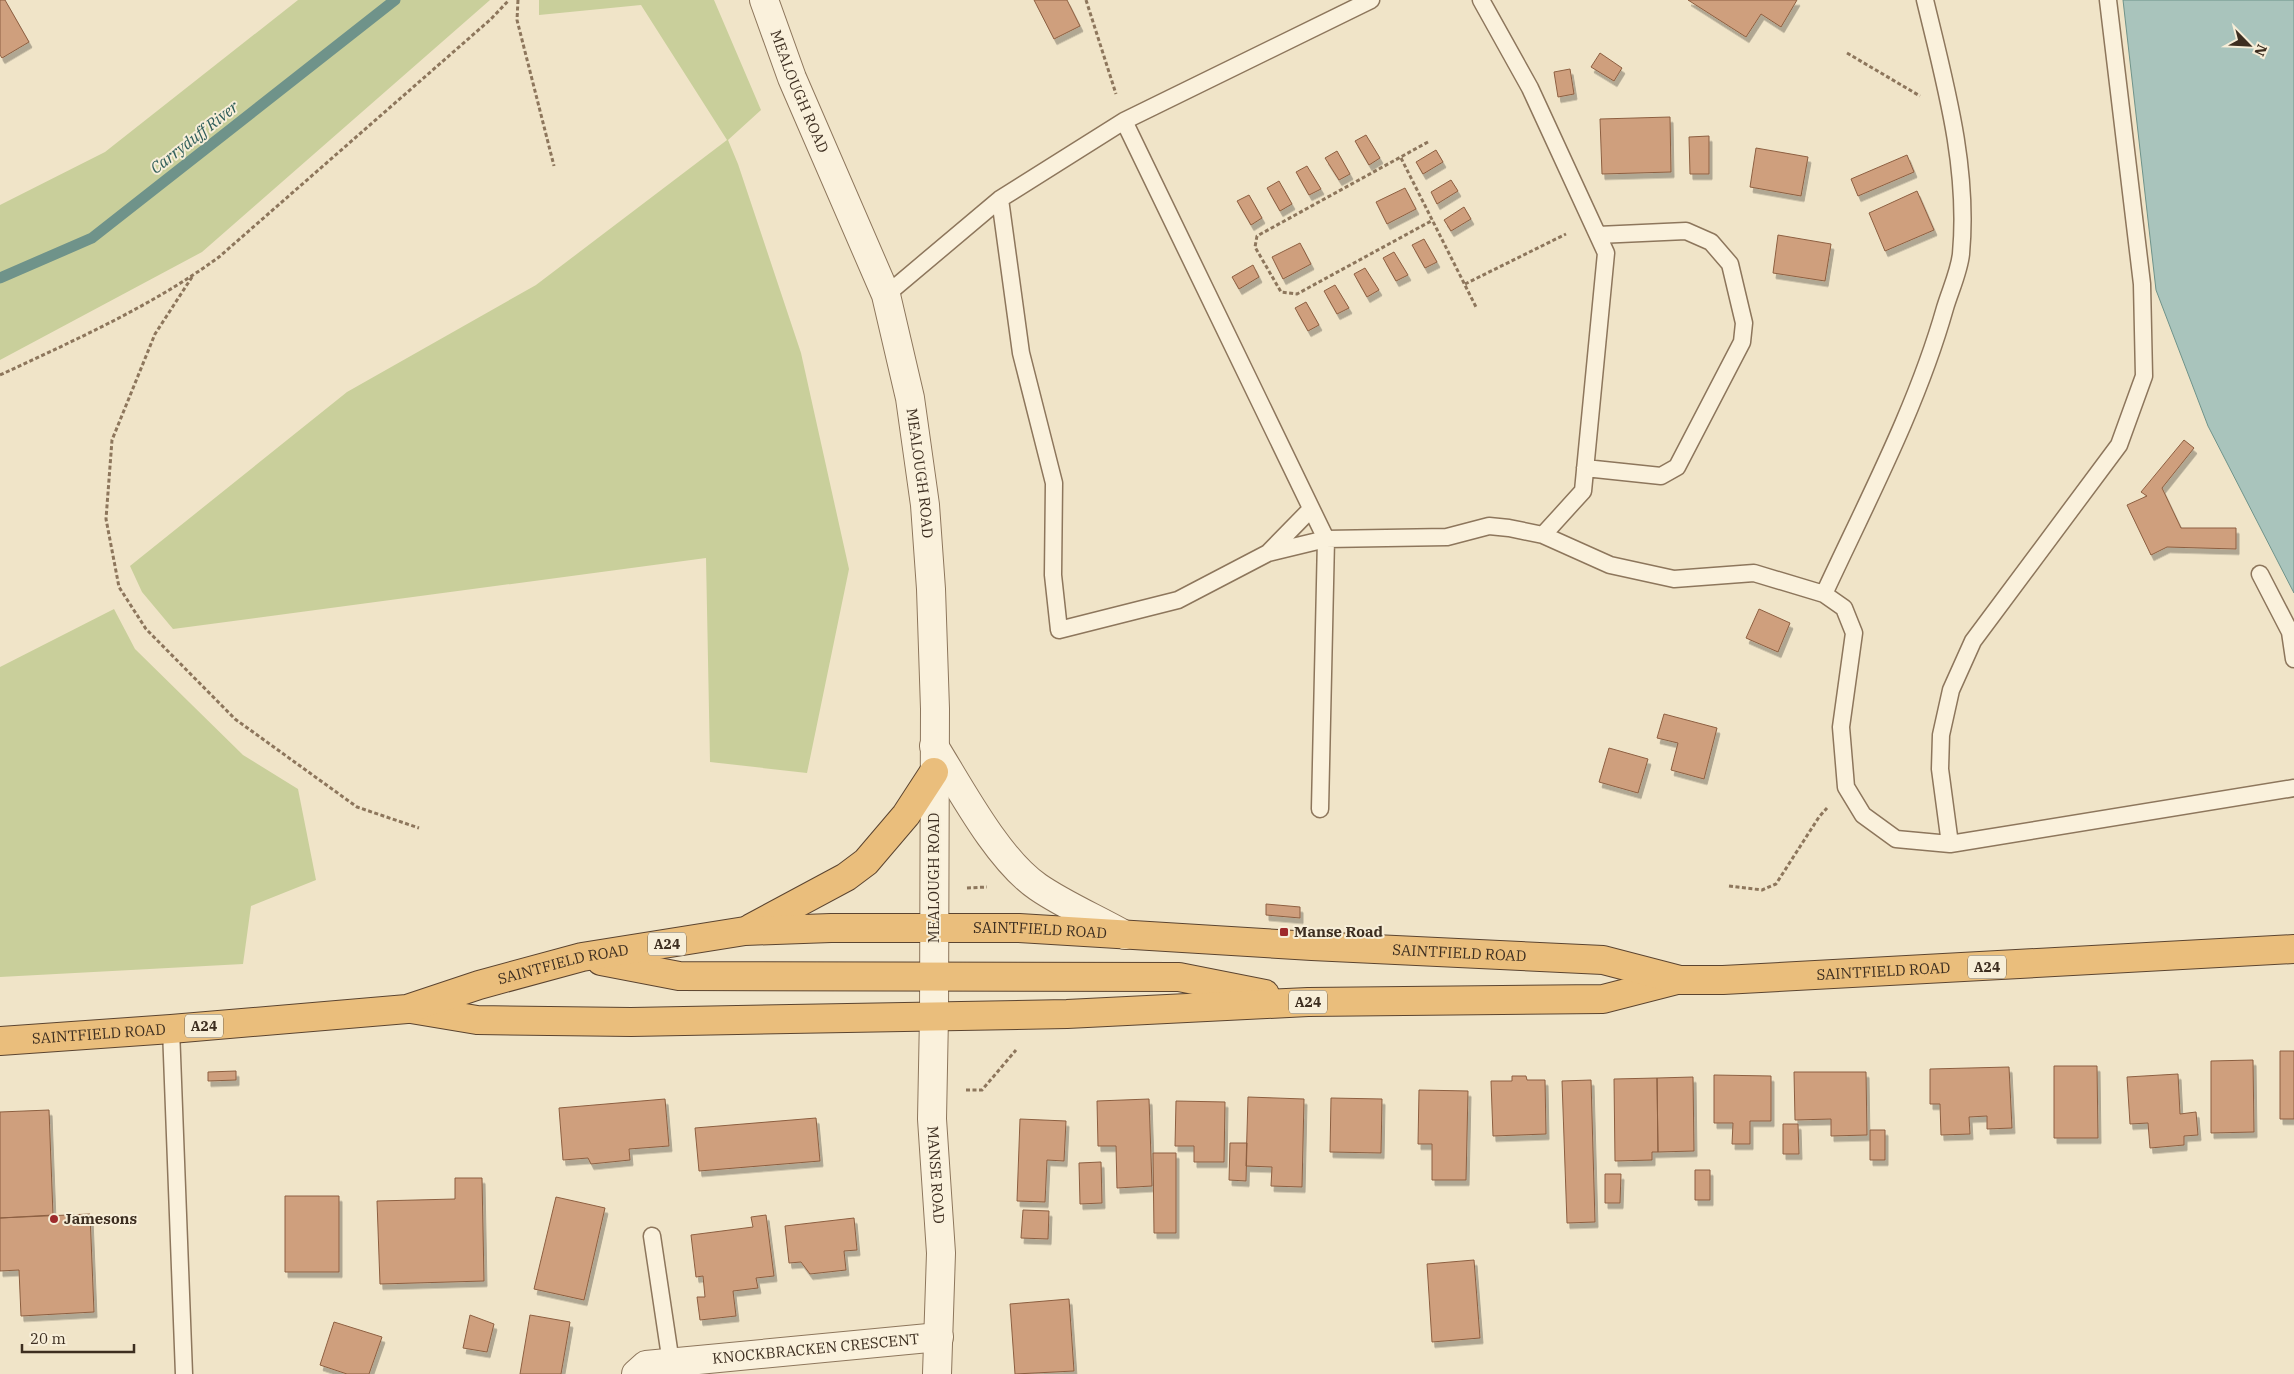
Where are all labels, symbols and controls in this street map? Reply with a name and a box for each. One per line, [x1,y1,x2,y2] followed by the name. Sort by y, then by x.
[2224,20,2274,70] north arrow
[767,27,833,155] street label: MEALOUGH ROAD
[2250,42,2271,59] text: N
[146,96,243,178] water label: Carryduff River
[903,407,937,539] street label: MEALOUGH ROAD
[924,813,943,943] street label: MEALOUGH ROAD
[973,918,1107,942] street label: SAINTFIELD ROAD
[1294,922,1384,941] place label: Manse Road
[1278,926,1290,938] marker: Manse Road
[648,932,686,956] road number: A24
[495,940,630,988] street label: SAINTFIELD ROAD
[1392,940,1527,965] street label: SAINTFIELD ROAD
[1968,956,2006,979] road number: A24
[1816,958,1951,984] street label: SAINTFIELD ROAD
[1289,990,1327,1014] road number: A24
[185,1014,223,1038] road number: A24
[31,1019,166,1048] street label: SAINTFIELD ROAD
[923,1125,949,1224] street label: MANSE ROAD
[64,1209,137,1228] place label: Jamesons
[48,1213,60,1225] marker: Jamesons
[22,1322,135,1354] scale bar
[30,1329,66,1348] text: 20 m
[711,1329,920,1368] street label: KNOCKBRACKEN CRESCENT

